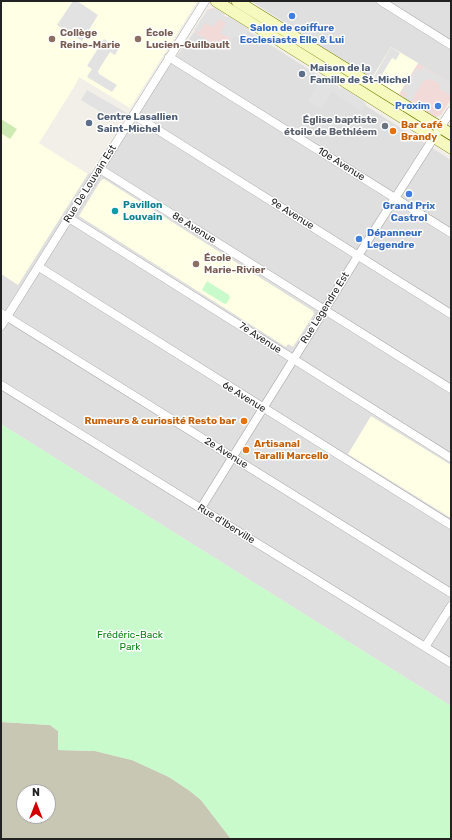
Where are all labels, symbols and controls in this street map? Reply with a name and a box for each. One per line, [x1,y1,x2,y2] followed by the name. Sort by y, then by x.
[287,11,297,21] marker: Salon de coiffure Ecclesiaste Elle & Lui
[240,22,344,46] place label: Salon de coiffure Ecclesiaste Elle & Lui
[60,27,120,50] place label: Collège Reine-Marie
[146,27,230,50] place label: École Lucien-Guilbault
[47,34,57,44] marker: Collège Reine-Marie
[133,34,143,44] marker: École Lucien-Guilbault
[310,62,410,86] place label: Maison de la Famille de St-Michel
[297,69,307,79] marker: Maison de la Famille de St-Michel
[395,100,430,112] place label: Proxim
[433,101,443,111] marker: Proxim
[97,111,178,134] place label: Centre Lasallien Saint-Michel
[284,114,377,138] place label: Église baptiste étoile de Bethléem
[84,118,94,128] marker: Centre Lasallien Saint-Michel
[401,119,443,142] place label: Bar café Brandy
[380,121,390,131] marker: Église baptiste étoile de Bethléem
[388,126,398,136] marker: Bar café Brandy
[61,143,119,225] street label: Rue De Louvain Est
[315,145,367,183] street label: 10e Avenue
[404,189,414,199] marker: Grand Prix Castrol
[268,196,316,232] street label: 9e Avenue
[123,199,162,222] place label: Pavillon Louvain
[383,200,435,224] place label: Grand Prix Castrol
[110,206,120,216] marker: Pavillon Louvain
[170,210,218,246] street label: 8e Avenue
[367,227,422,250] place label: Dépanneur Legendre
[354,234,364,244] marker: Dépanneur Legendre
[204,252,265,276] place label: École Marie-Rivier
[191,259,201,269] marker: École Marie-Rivier
[298,270,352,346] street label: Rue Legendre Est
[237,320,283,356] street label: 7e Avenue
[220,379,268,415] street label: 6e Avenue
[85,415,236,427] place label: Rumeurs & curiosité Resto bar
[239,416,249,426] marker: Rumeurs & curiosité Resto bar
[202,435,250,471] street label: 2e Avenue
[254,438,329,462] place label: Artisanal Taralli Marcello
[241,445,251,455] marker: Artisanal Taralli Marcello
[195,502,257,546] street label: Rue d'Iberville
[97,629,163,652] park label: Frédéric-Back Park
[16,784,56,824] north arrow
[32,786,40,799] text: N

